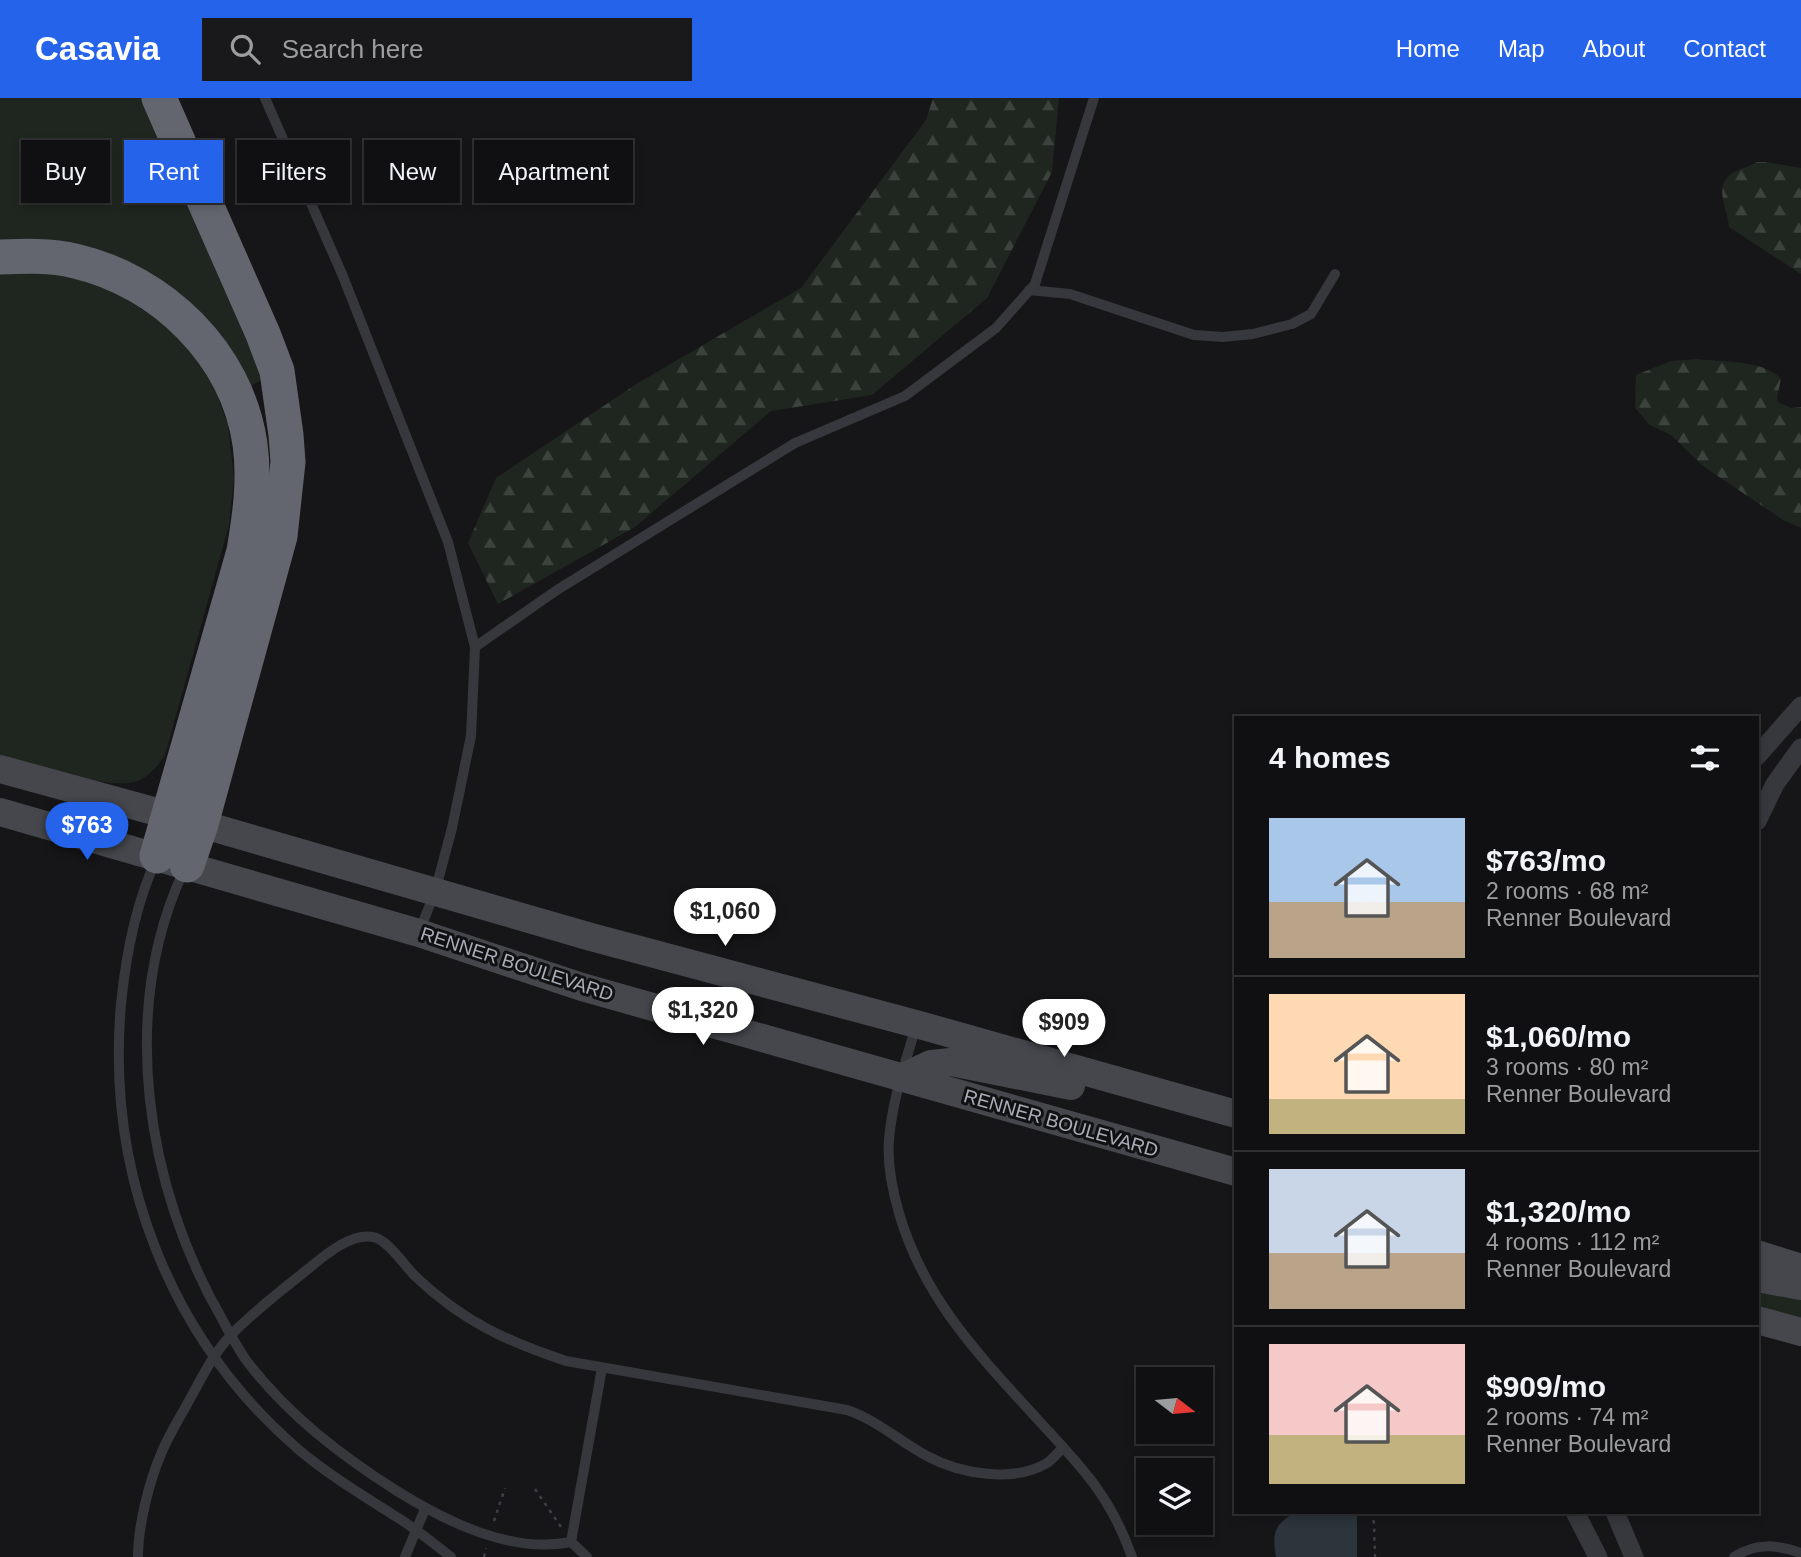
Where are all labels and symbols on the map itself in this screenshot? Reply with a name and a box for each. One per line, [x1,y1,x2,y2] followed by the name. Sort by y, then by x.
[46,802,128,862] pin: $763
[668,888,782,948] pin: $1,060
[418,923,616,1005] street label: RENNER BOULEVARD
[646,988,760,1047] pin: $1,320
[1023,1000,1105,1059] pin: $909
[961,1085,1161,1161] street label: RENNER BOULEVARD
[1136,1367,1213,1444] north arrow

